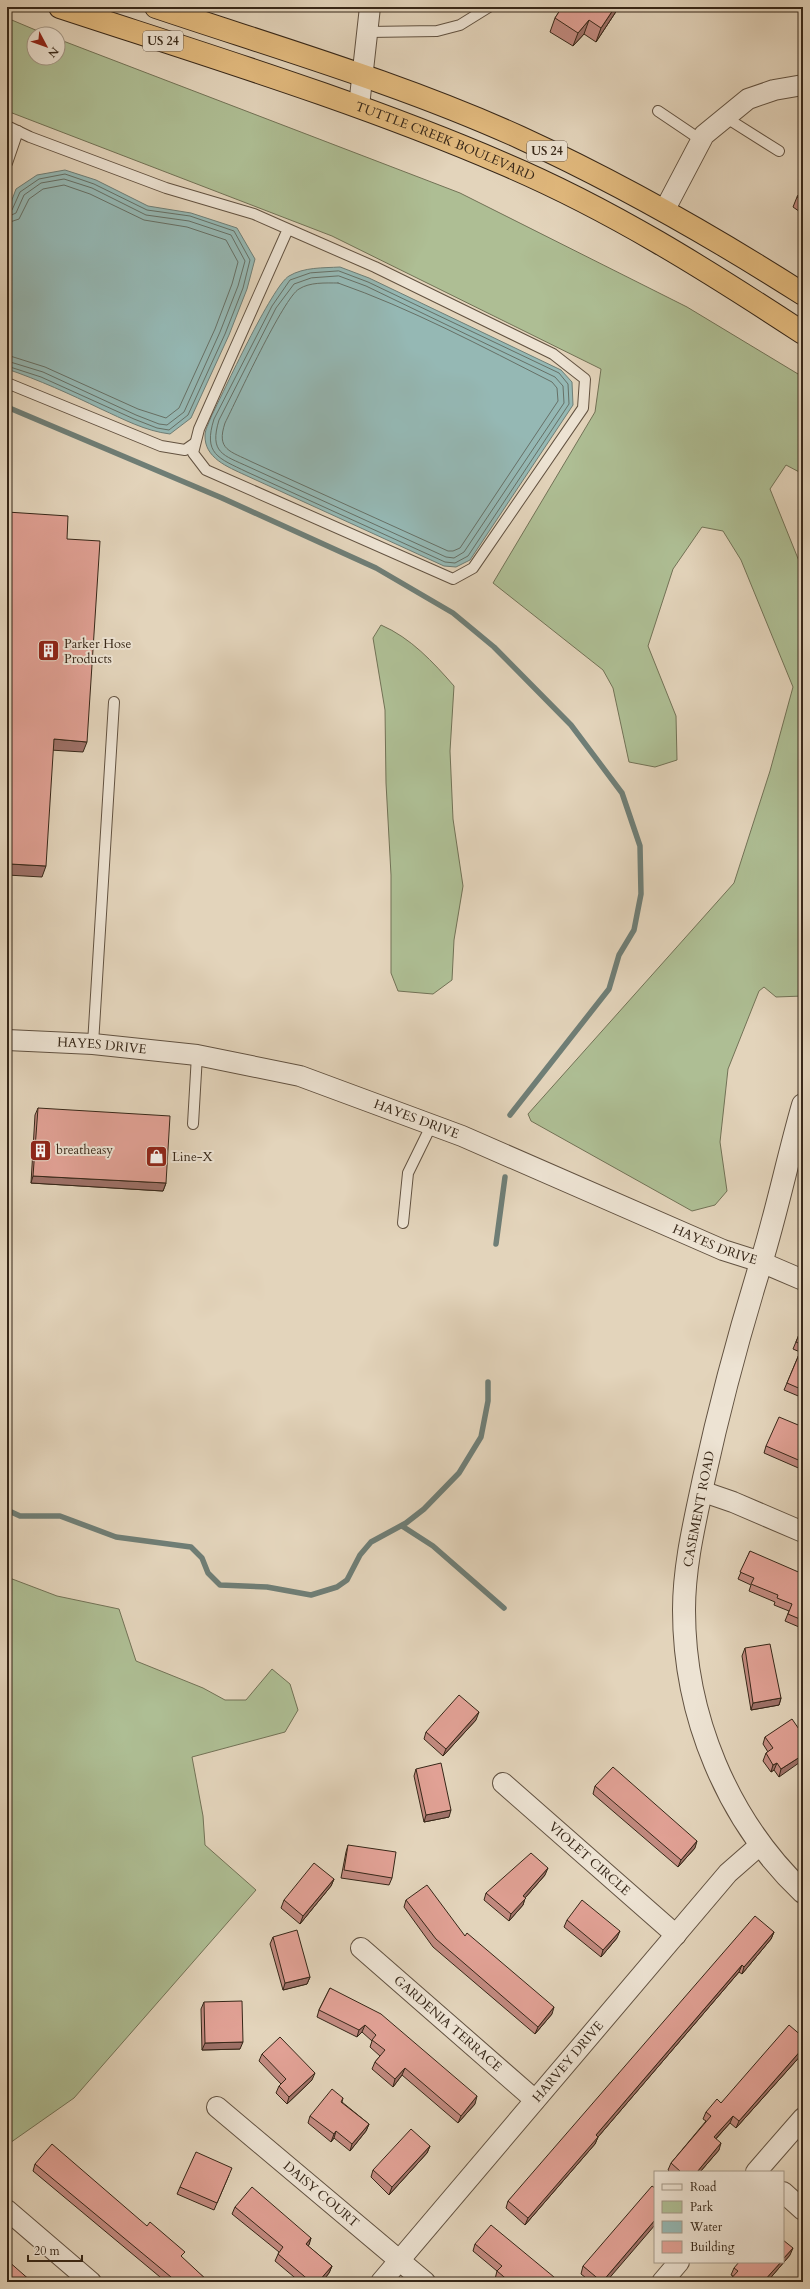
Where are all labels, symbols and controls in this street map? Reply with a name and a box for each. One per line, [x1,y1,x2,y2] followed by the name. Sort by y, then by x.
[26,26,66,66] north arrow
[143,31,183,51] road number: US 24
[44,44,62,61] text: N
[353,97,538,185] street label: TUTTLE CREEK BOULEVARD
[527,141,567,161] road number: US 24
[64,635,131,668] place label: Parker Hose Products
[35,638,61,664] building icon: Parker Hose Products
[57,1033,147,1059] street label: HAYES DRIVE
[371,1095,462,1143] street label: HAYES DRIVE
[28,1137,54,1163] building icon: breatheasy
[56,1141,113,1159] place label: breatheasy
[144,1144,170,1170] shop icon: Line-X
[172,1148,214,1166] place label: Line-X
[670,1220,759,1269] street label: HAYES DRIVE
[679,1449,719,1569] street label: CASEMENT ROAD
[545,1818,634,1900] street label: VIOLET CIRCLE
[390,1971,506,2076] street label: GARDENIA TERRACE
[528,2017,608,2106] street label: HARVEY DRIVE
[279,2157,363,2232] street label: DAISY COURT
[654,2171,784,2263] legend
[690,2179,717,2195] text: Road
[690,2199,714,2215] text: Park
[689,2219,723,2235] text: Water
[28,2237,82,2263] scale bar
[690,2239,735,2255] text: Building
[34,2243,61,2259] text: 20 m

